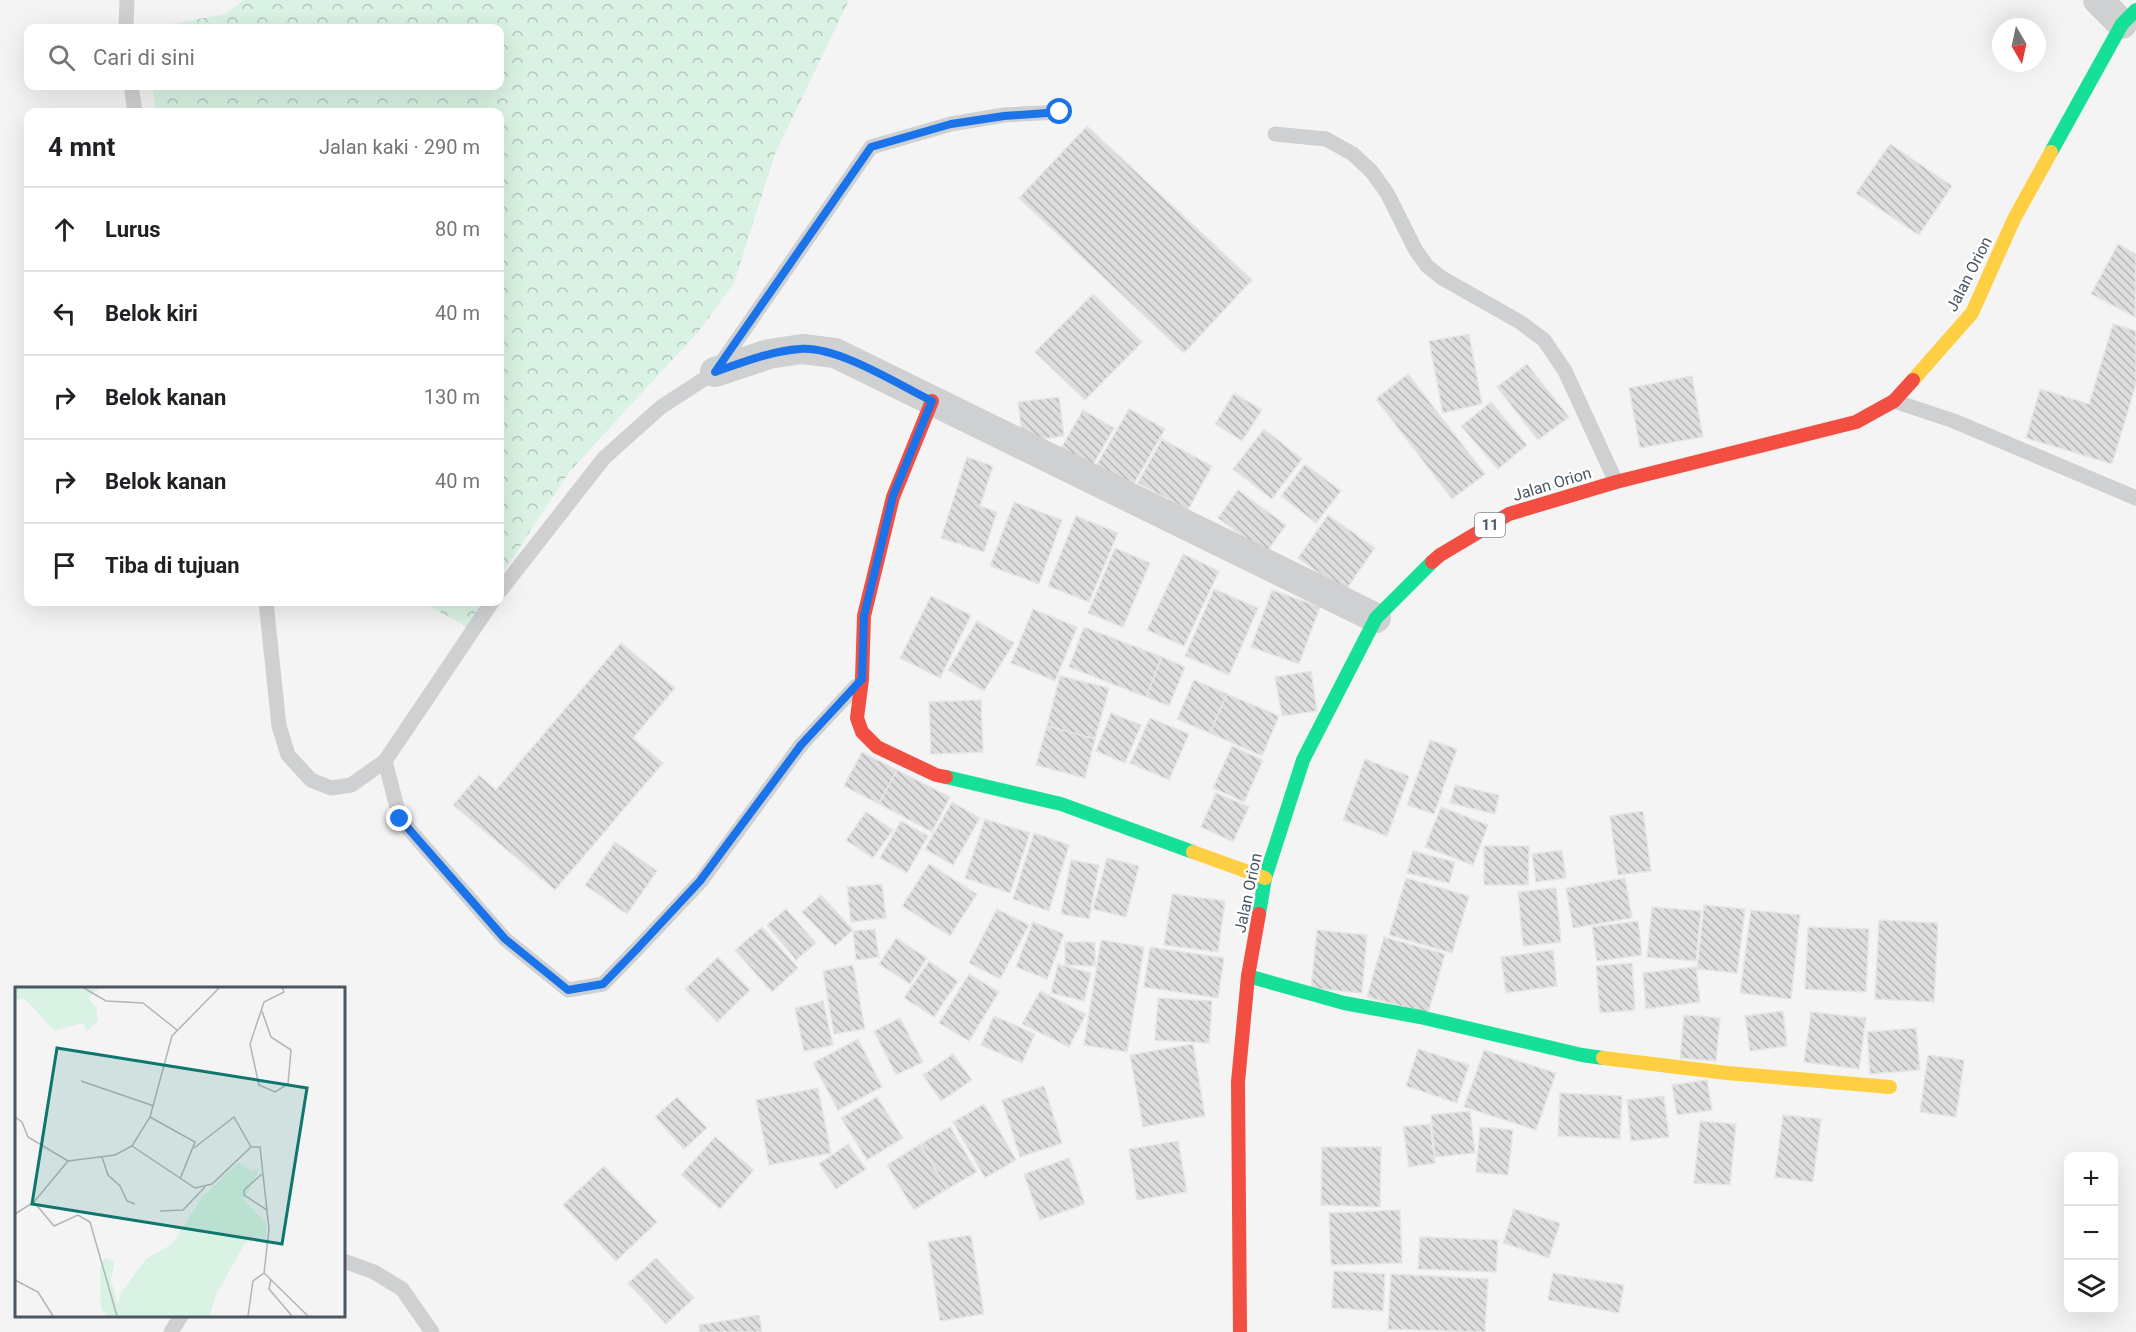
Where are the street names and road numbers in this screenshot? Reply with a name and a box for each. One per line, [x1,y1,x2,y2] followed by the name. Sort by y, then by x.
[1942,234,1996,314] street label: Jalan Orion
[1510,463,1594,505] street label: Jalan Orion
[1475,513,1505,537] road number: 11
[1230,851,1266,935] street label: Jalan Orion

